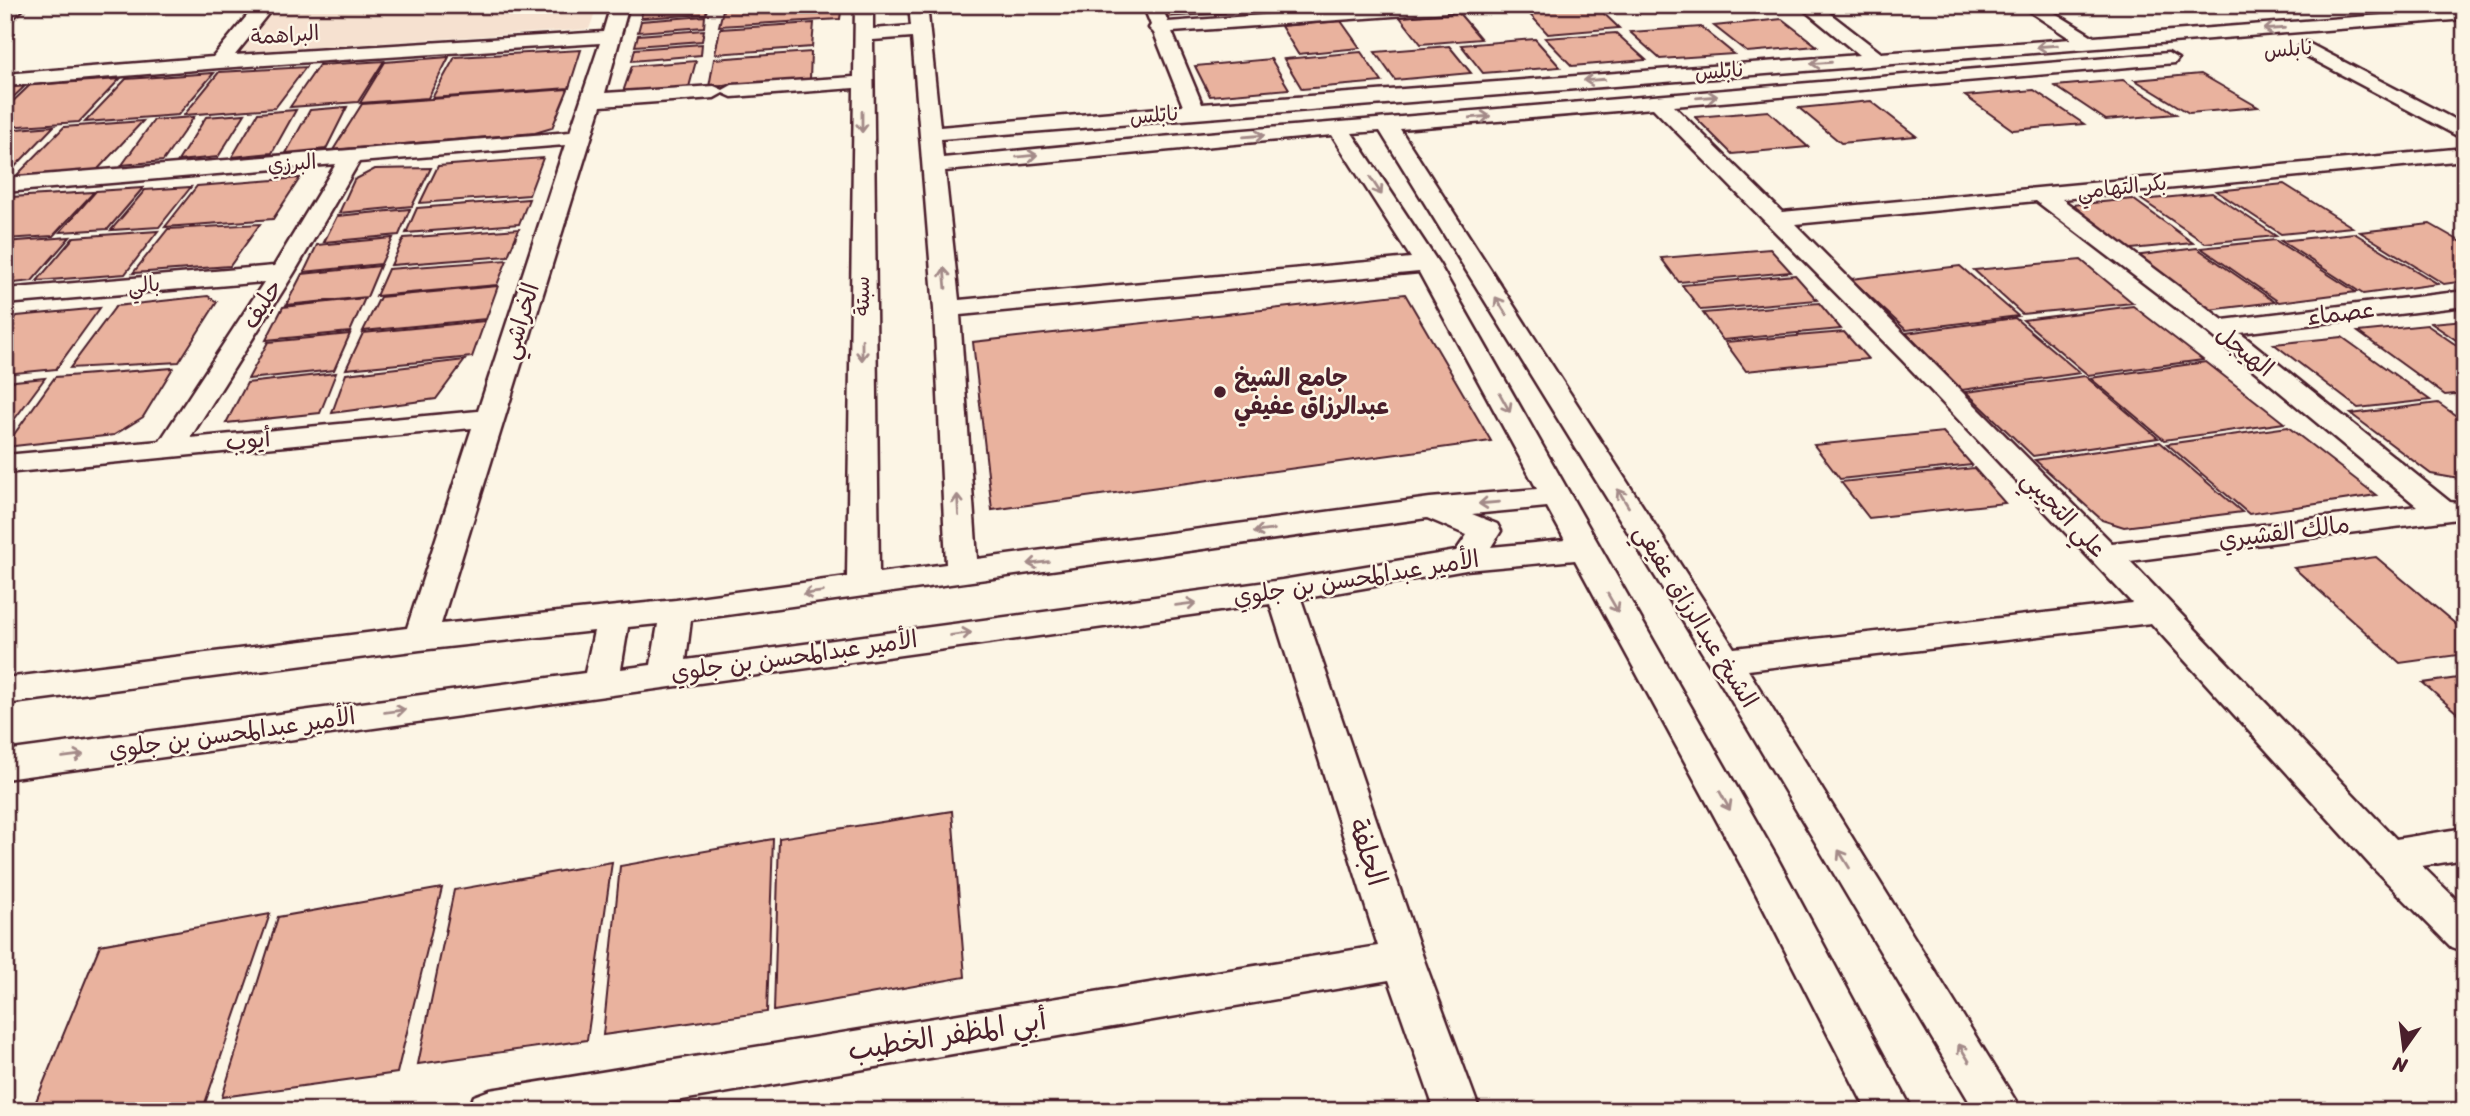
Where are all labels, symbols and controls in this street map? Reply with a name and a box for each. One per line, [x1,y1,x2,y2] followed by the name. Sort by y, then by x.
[250,14,320,56] street label: البراهمة
[2263,23,2286,36] one-way arrow
[2262,28,2314,70] street label: نابلس
[2036,40,2059,53] one-way arrow
[1693,50,1745,92] street label: نابلس
[1810,57,1832,70] one-way arrow
[1583,74,1605,87] one-way arrow
[1695,90,1718,103] one-way arrow
[1128,94,1180,136] street label: نابلس
[1469,110,1491,123] one-way arrow
[855,111,869,134] one-way arrow
[1242,129,1264,142] one-way arrow
[266,142,318,184] street label: البرزي
[1015,149,1038,162] one-way arrow
[2075,163,2169,211] street label: بكر التهامي
[1369,176,1384,195] one-way arrow
[126,265,162,305] street label: بالي
[938,267,951,290] one-way arrow
[230,270,294,338] street label: حليف
[843,276,881,316] street label: سبتة
[488,277,552,365] street label: الخراشي
[2305,288,2377,338] street label: عصماء
[1494,296,1508,316] one-way arrow
[2206,314,2284,388] street label: الهيجل
[855,338,869,361] one-way arrow
[1234,357,1389,427] place label: جامع الشيخ عبدالرزاق عفيفي
[1212,384,1228,400] marker: جامع الشيخ عبدالرزاق عفيفي
[1499,392,1512,413] one-way arrow
[224,417,272,463] street label: أيوب
[2011,460,2117,568] street label: علي التجيبي
[1615,489,1629,509] one-way arrow
[951,494,964,517] one-way arrow
[1478,497,1501,510] one-way arrow
[2216,503,2352,561] street label: مالك القشيري
[1622,516,1770,716] street label: الشيخ عبدالرزاق عفيفي
[1253,525,1275,538] one-way arrow
[1230,538,1482,618] street label: الأمير عبدالمحسن بن جلوي
[1027,556,1050,569] one-way arrow
[802,587,825,600] one-way arrow
[1607,592,1621,612] one-way arrow
[1174,597,1197,610] one-way arrow
[668,618,920,694] street label: الأمير عبدالمحسن بن جلوي
[949,627,971,640] one-way arrow
[106,695,358,771] street label: الأمير عبدالمحسن بن جلوي
[383,704,406,717] one-way arrow
[61,749,84,762] one-way arrow
[1719,790,1733,810] one-way arrow
[1334,812,1402,892] street label: الجلفة
[1837,850,1852,869] one-way arrow
[844,995,1050,1075] street label: أبي المظفر الخطيب
[2368,1014,2438,1084] north arrow
[1956,1043,1970,1063] one-way arrow
[2389,1047,2411,1083] text: N

